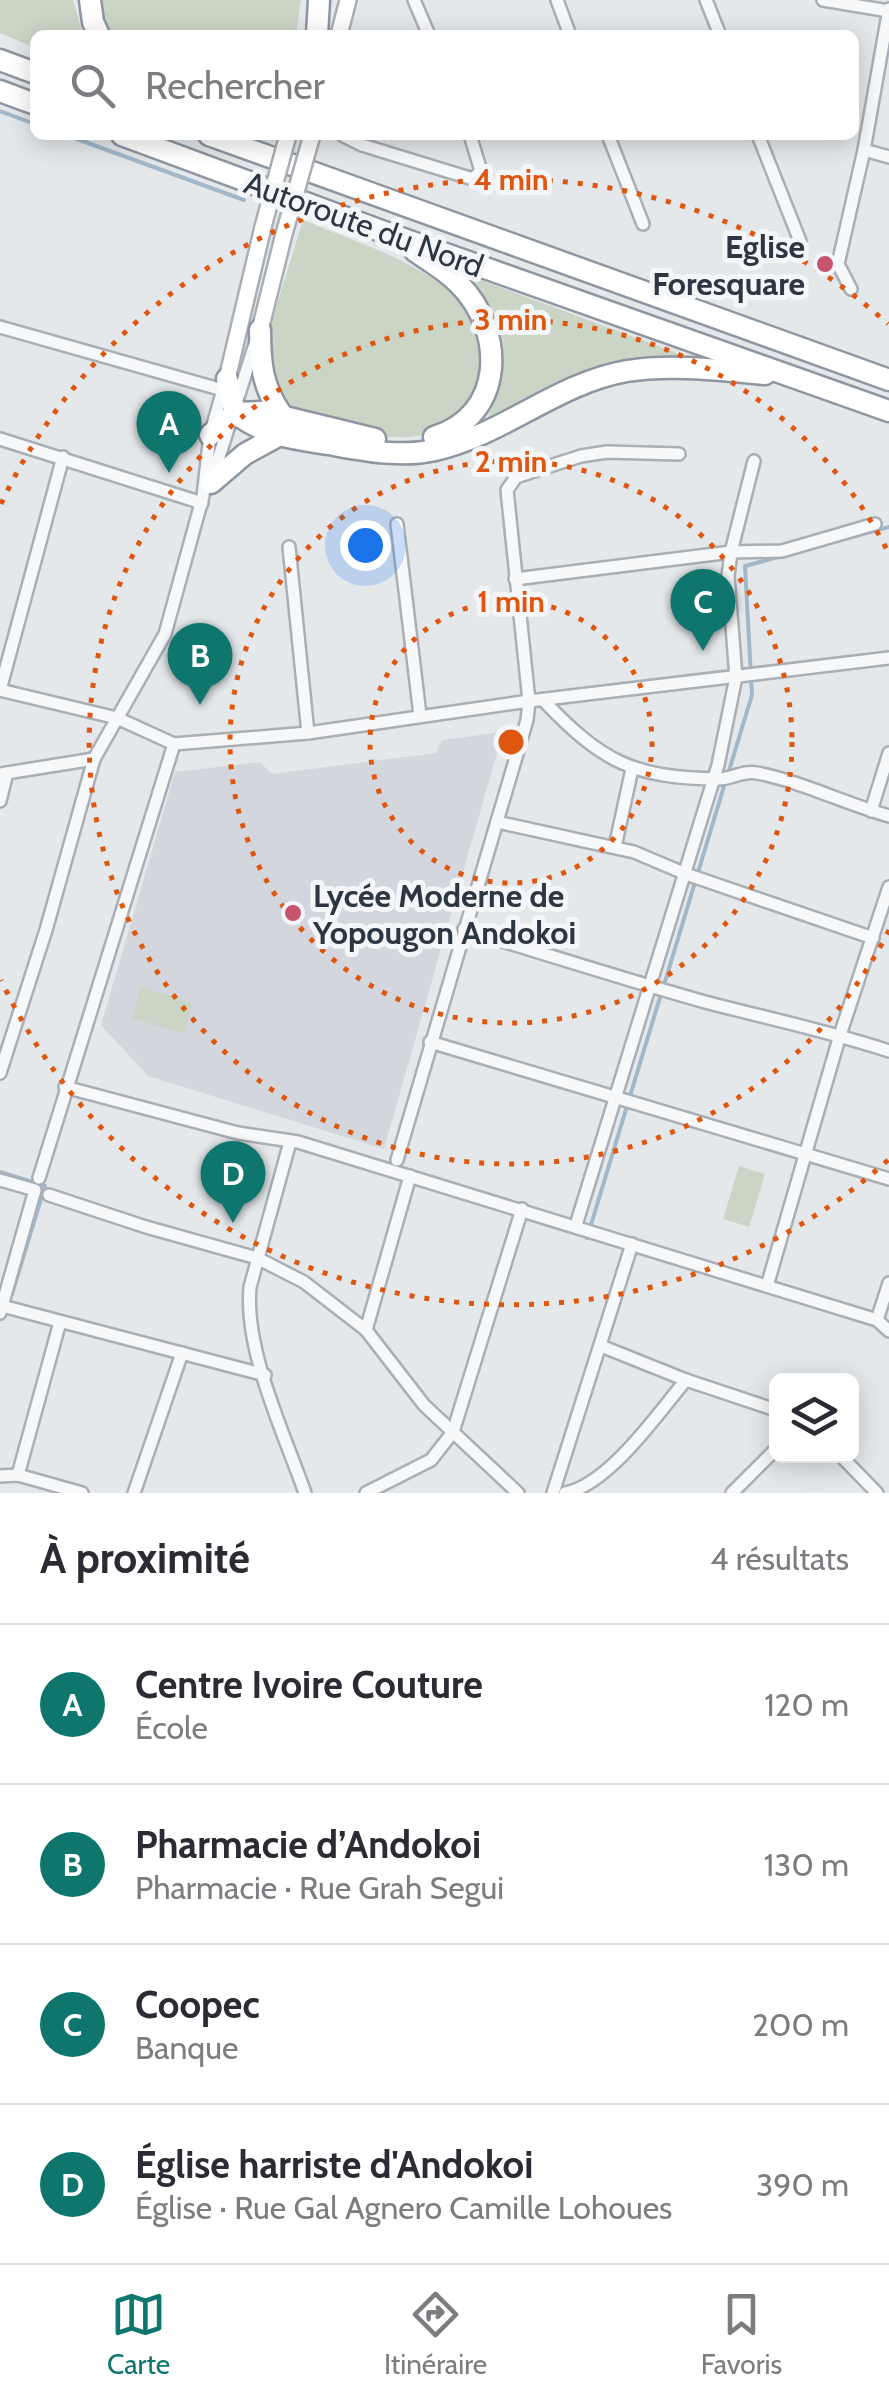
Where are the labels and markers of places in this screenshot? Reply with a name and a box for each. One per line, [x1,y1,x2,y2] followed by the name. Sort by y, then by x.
[652,227,805,303] place label: Eglise Foresquare
[814,253,836,275] marker: Eglise Foresquare
[136,390,202,473] pin: A
[670,568,736,651] pin: C
[168,622,232,705] pin: B
[493,724,529,760] centre of rings
[312,876,576,952] place label: Lycée Moderne de Yopougon Andokoi
[282,902,304,924] marker: Lycée Moderne de Yopougon Andokoi
[200,1140,266,1223] pin: D

